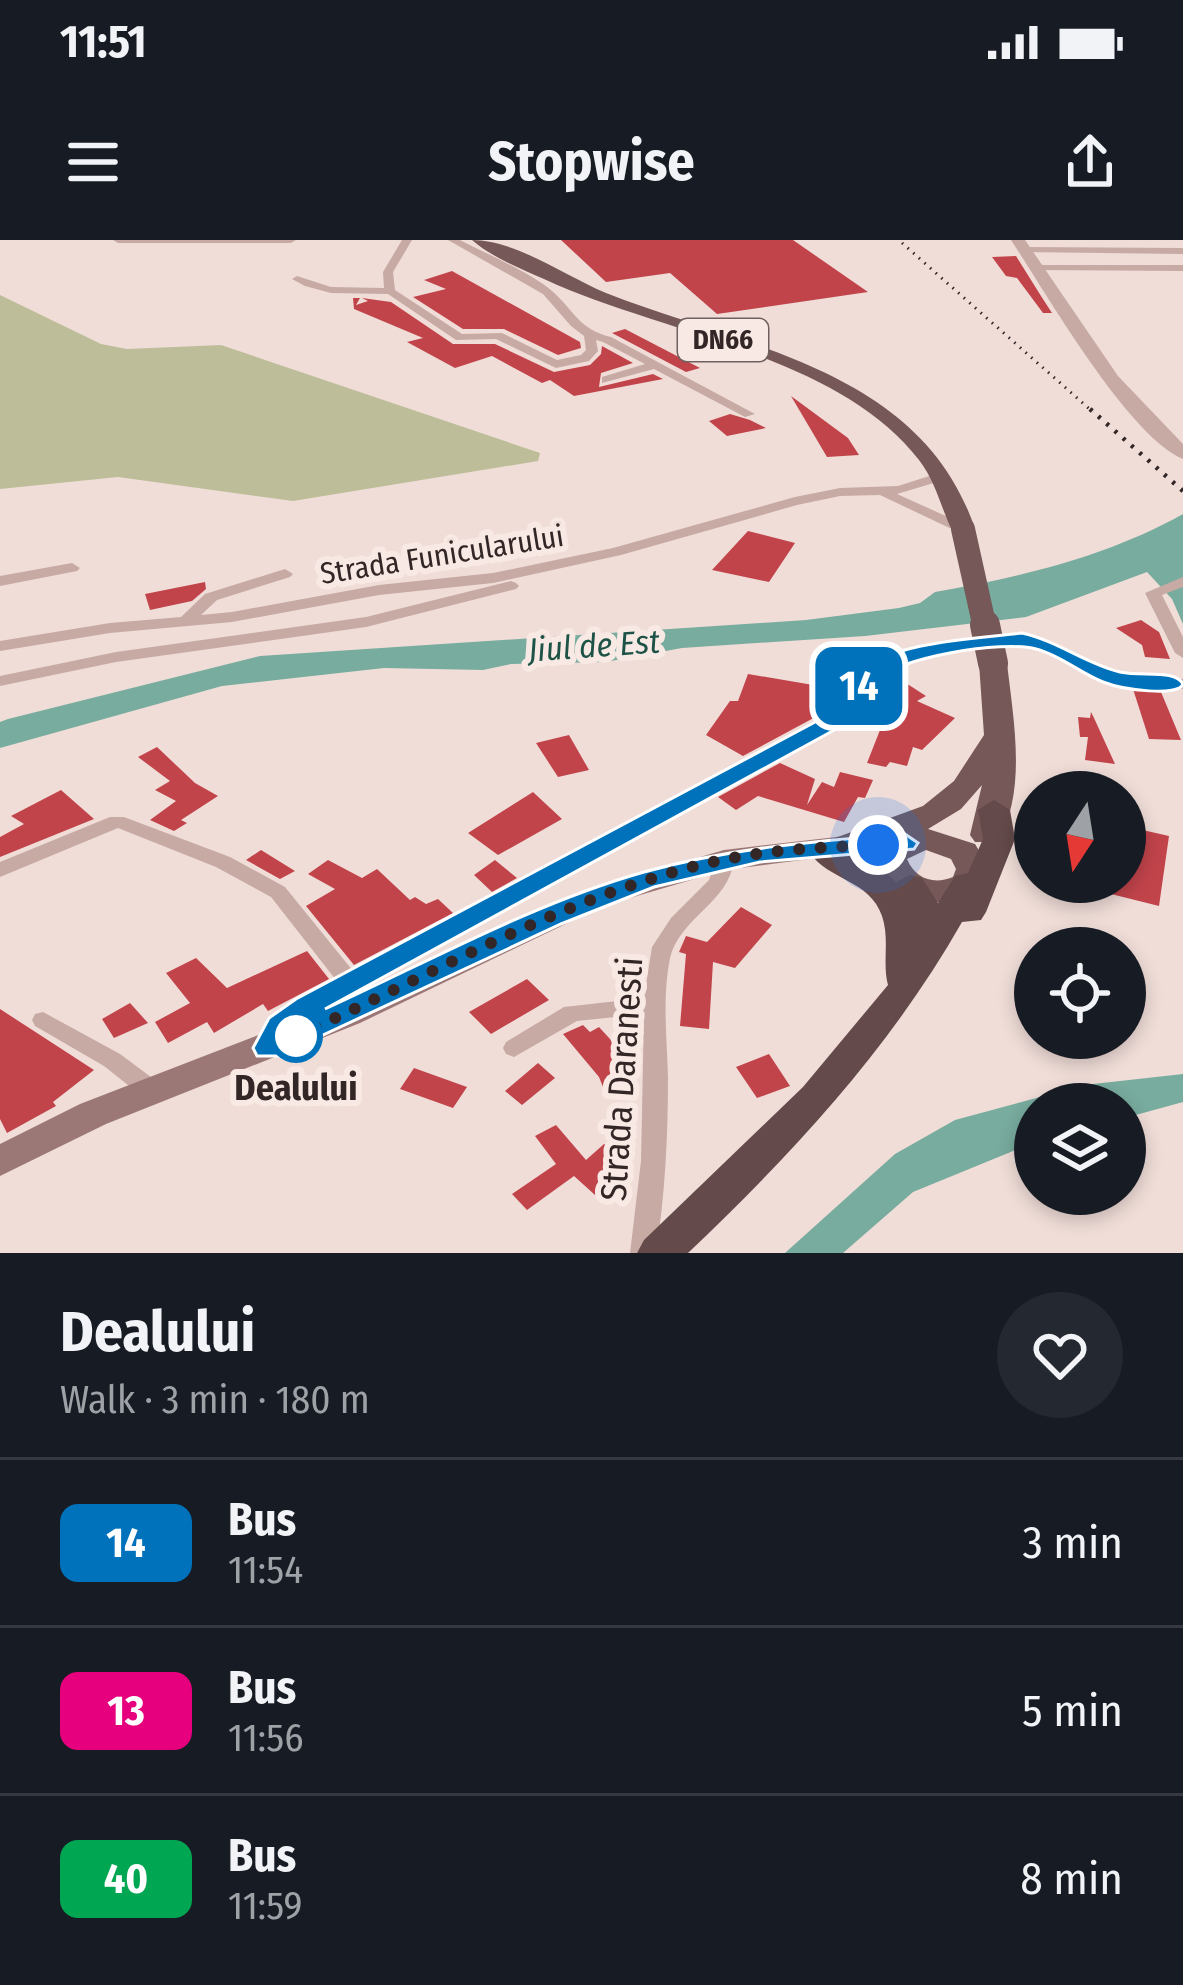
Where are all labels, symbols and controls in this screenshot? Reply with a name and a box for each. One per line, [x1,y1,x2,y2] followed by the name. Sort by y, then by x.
[60,15,147,69] text: 11:51
[60,129,126,195] icon: menu
[1057,129,1123,195] icon: share
[488,130,695,194] text: Stopwise
[678,319,768,361] road number: DN66
[318,518,566,592] street label: Strada Funicularului
[525,621,661,671] water label: Jiul de Est
[805,647,913,725] line badge: 14
[839,661,879,711] text: 14
[1014,771,1146,903] north arrow
[1014,771,1146,1215] map controls
[848,815,908,875] your location
[1014,927,1146,1059] button: locate
[592,956,652,1202] street label: Strada Daranesti
[271,1011,321,1061] marker: Dealului
[234,1066,358,1110] place label: Dealului
[1014,1083,1146,1215] button: layers
[997,1292,1123,1418] button: heart
[60,1298,255,1366] text: Dealului
[60,1377,370,1423] text: Walk · 3 min · 180 m
[228,1493,296,1547] text: Bus
[1022,1516,1123,1570] text: 3 min
[106,1518,146,1568] text: 14
[228,1547,303,1593] text: 11:54
[228,1661,296,1715] text: Bus
[1022,1684,1123,1738] text: 5 min
[107,1686,145,1736] text: 13
[228,1715,304,1761] text: 11:56
[228,1829,296,1883] text: Bus
[1020,1852,1123,1906] text: 8 min
[104,1854,148,1904] text: 40
[228,1883,303,1929] text: 11:59

